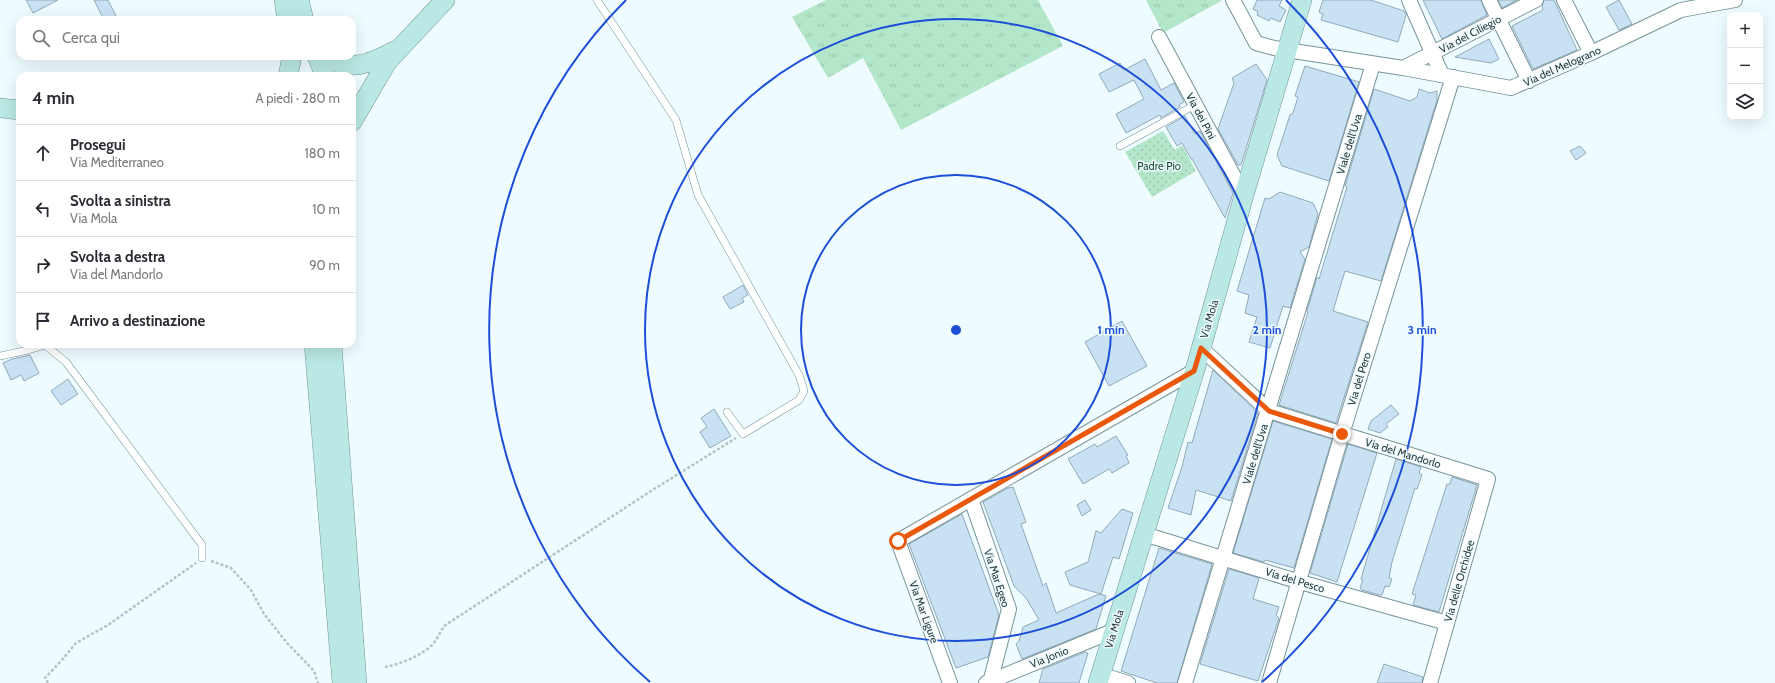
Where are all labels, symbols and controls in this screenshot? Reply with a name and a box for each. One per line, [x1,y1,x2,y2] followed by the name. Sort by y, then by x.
[1437,12,1503,56] street label: Via del Ciliegio
[1727,12,1763,120] map controls
[1727,12,1763,48] button: +
[16,16,356,60] search box
[30,27,52,49] icon: search
[62,29,120,47] text: Cerca qui
[1521,43,1603,89] street label: Via del Melograno
[1727,48,1763,84] button: −
[1727,84,1763,120] button: layers
[32,88,75,108] text: 4 min
[255,90,340,106] text: A piedi · 280 m
[1183,90,1219,142] street label: Via dei Pini
[1333,111,1365,176] street label: Viale dell'Uva
[70,136,126,154] text: Prosegui
[32,142,54,164] icon: ahead
[304,145,340,161] text: 180 m
[70,154,164,170] text: Via Mediterraneo
[1137,159,1181,173] park label: Padre Pio
[70,192,171,210] text: Svolta a sinistra
[32,198,54,220] icon: left
[312,201,340,217] text: 10 m
[70,210,117,226] text: Via Mola
[70,248,165,266] text: Svolta a destra
[32,254,54,276] icon: right
[309,257,340,273] text: 90 m
[70,266,163,282] text: Via del Mandorlo
[1197,297,1221,340] street label: Via Mola
[32,310,54,332] icon: arrive
[70,312,205,330] text: Arrivo a destinazione
[1097,322,1125,337] text: 1 min
[1253,322,1281,337] text: 2 min
[1407,322,1437,337] text: 3 min
[949,323,963,337] centre of rings
[1344,351,1374,407] street label: Via del Pero
[1239,421,1271,486] street label: Viale dell'Uva
[1333,425,1351,443] route end
[1363,435,1443,471] street label: Via del Mandorlo
[889,532,907,550] route start
[1441,538,1477,624] street label: Via delle Orchidee
[981,547,1013,609] street label: Via Mar Egeo
[1264,564,1326,596] street label: Via del Pesco
[906,579,942,645] street label: Via Mar Ligure
[1101,607,1127,650] street label: Via Mola
[1028,643,1070,671] street label: Via Jonio

